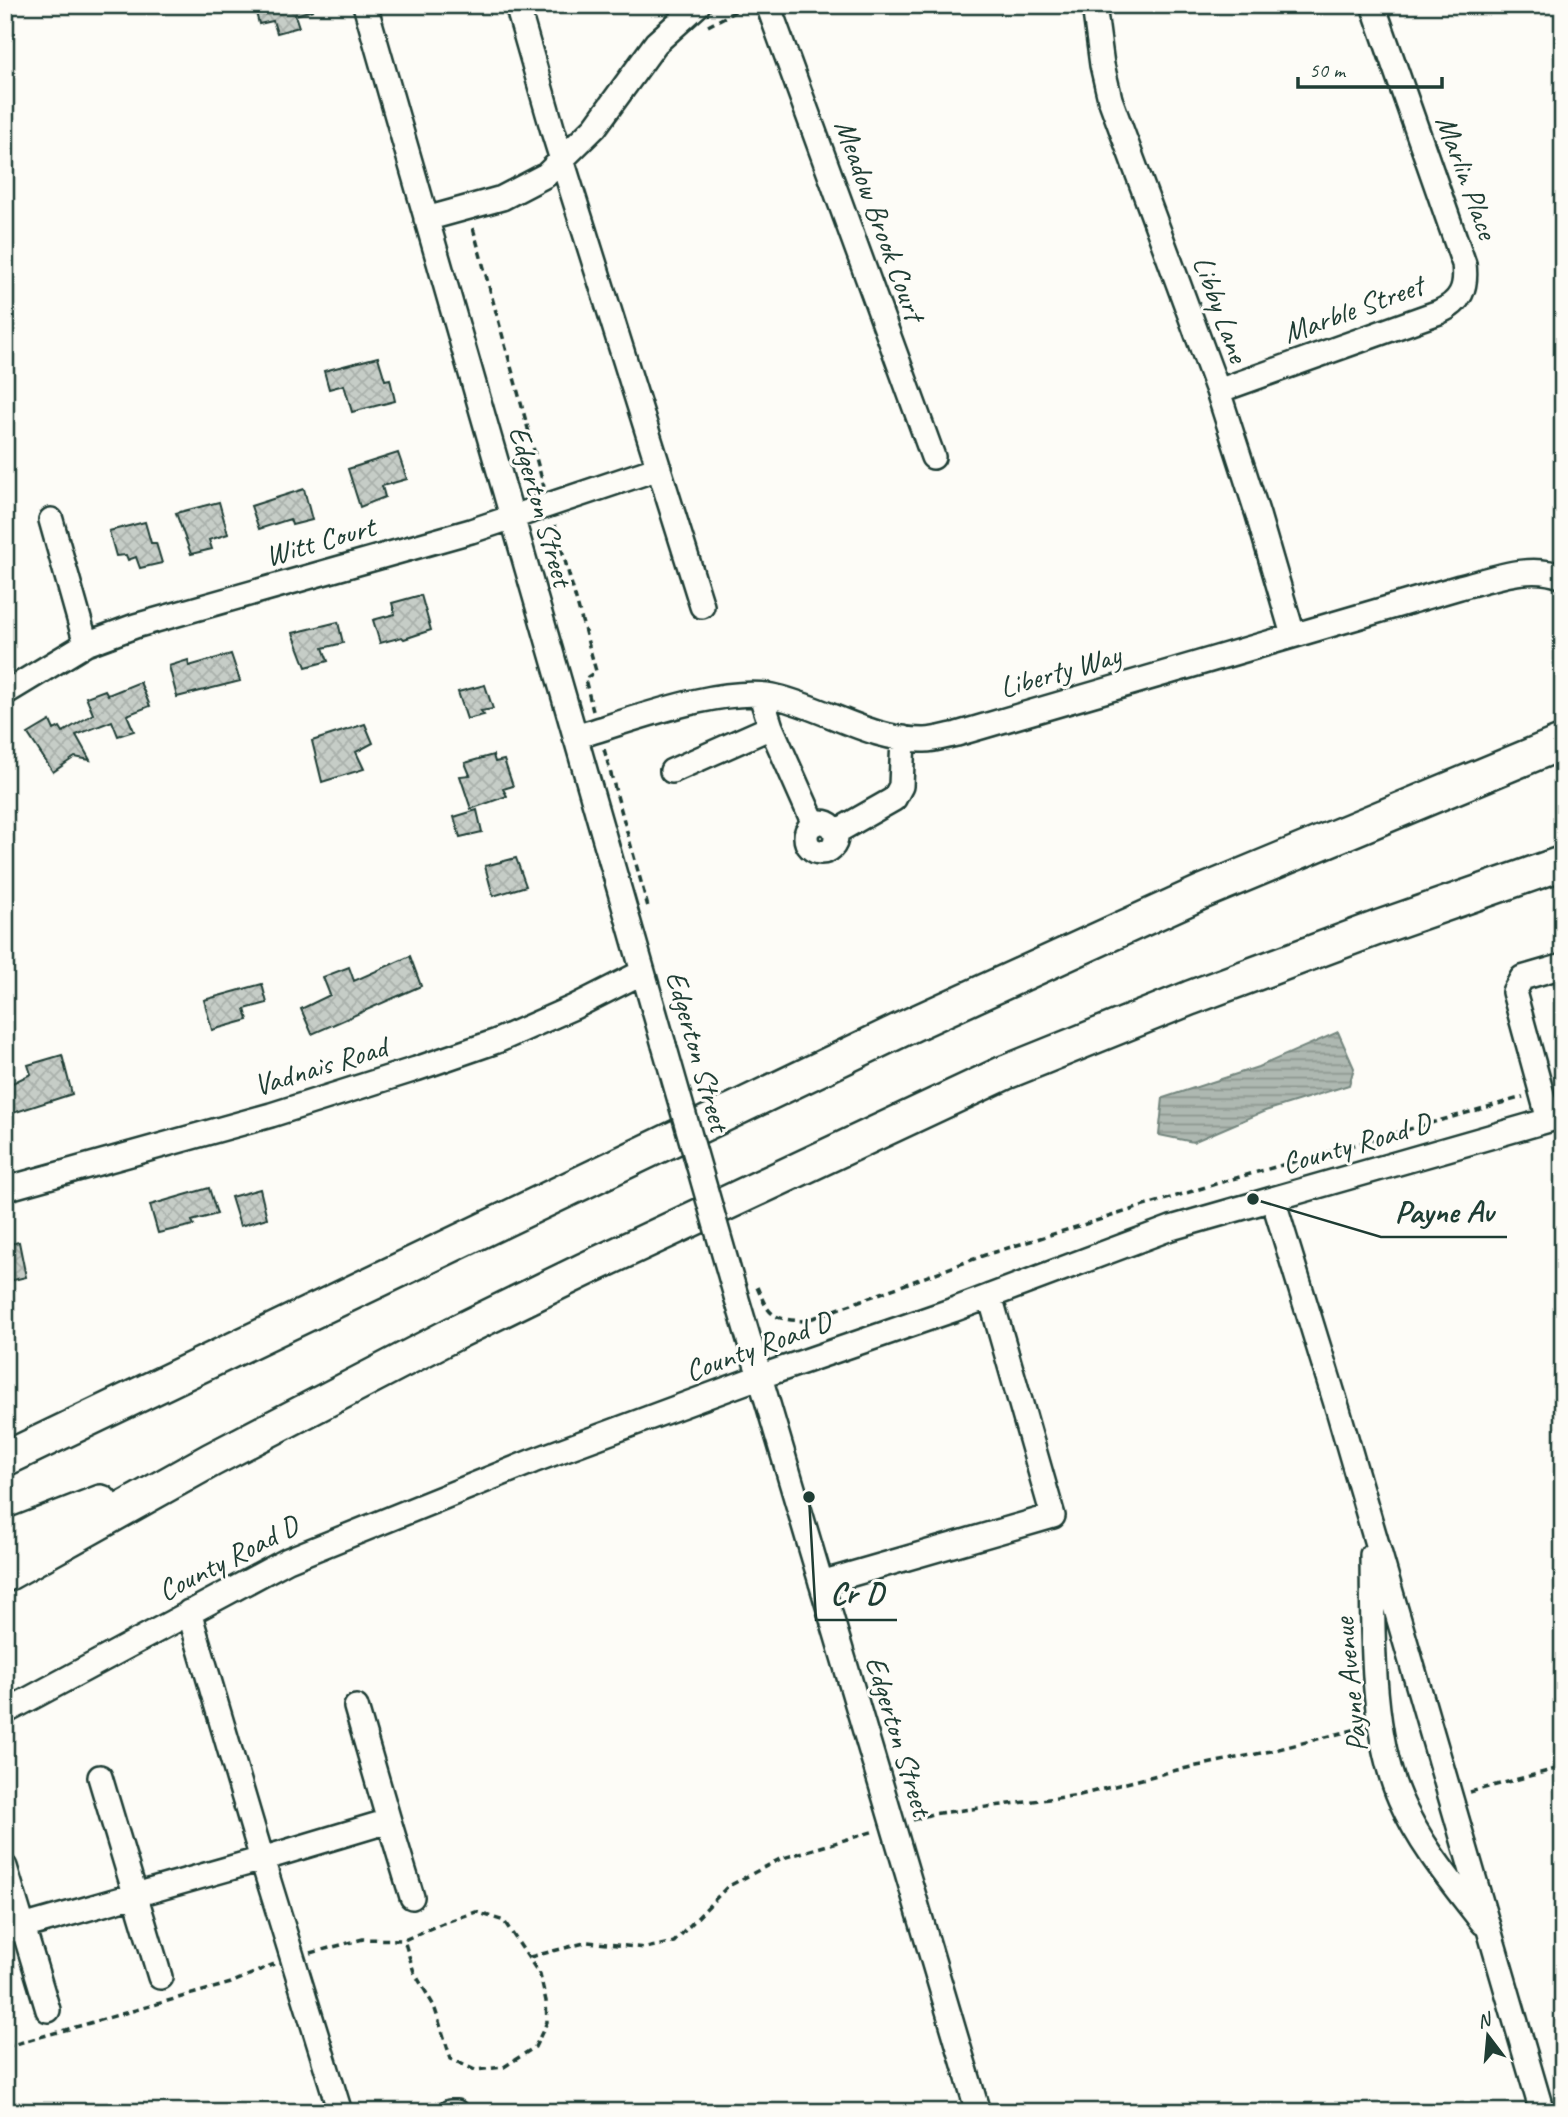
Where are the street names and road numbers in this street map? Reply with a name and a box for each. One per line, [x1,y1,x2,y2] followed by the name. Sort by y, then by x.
[1427,110,1508,246] street label: Marlin Place
[826,114,935,330] street label: Meadow Brook Court
[1184,251,1258,369] street label: Libby Lane
[1278,265,1432,352] street label: Marble Street
[500,422,583,593] street label: Edgerton Street
[261,506,382,575] street label: Witt Court
[995,635,1126,706] street label: Liberty Way
[657,967,740,1138] street label: Edgerton Street
[249,1027,395,1104] street label: Vadnais Road
[1277,1103,1437,1182] street label: County Road D
[680,1301,839,1390] street label: County Road D
[151,1505,307,1610] street label: County Road D
[1324,1614,1376,1754] street label: Payne Avenue
[857,1652,942,1823] street label: Edgerton Street

